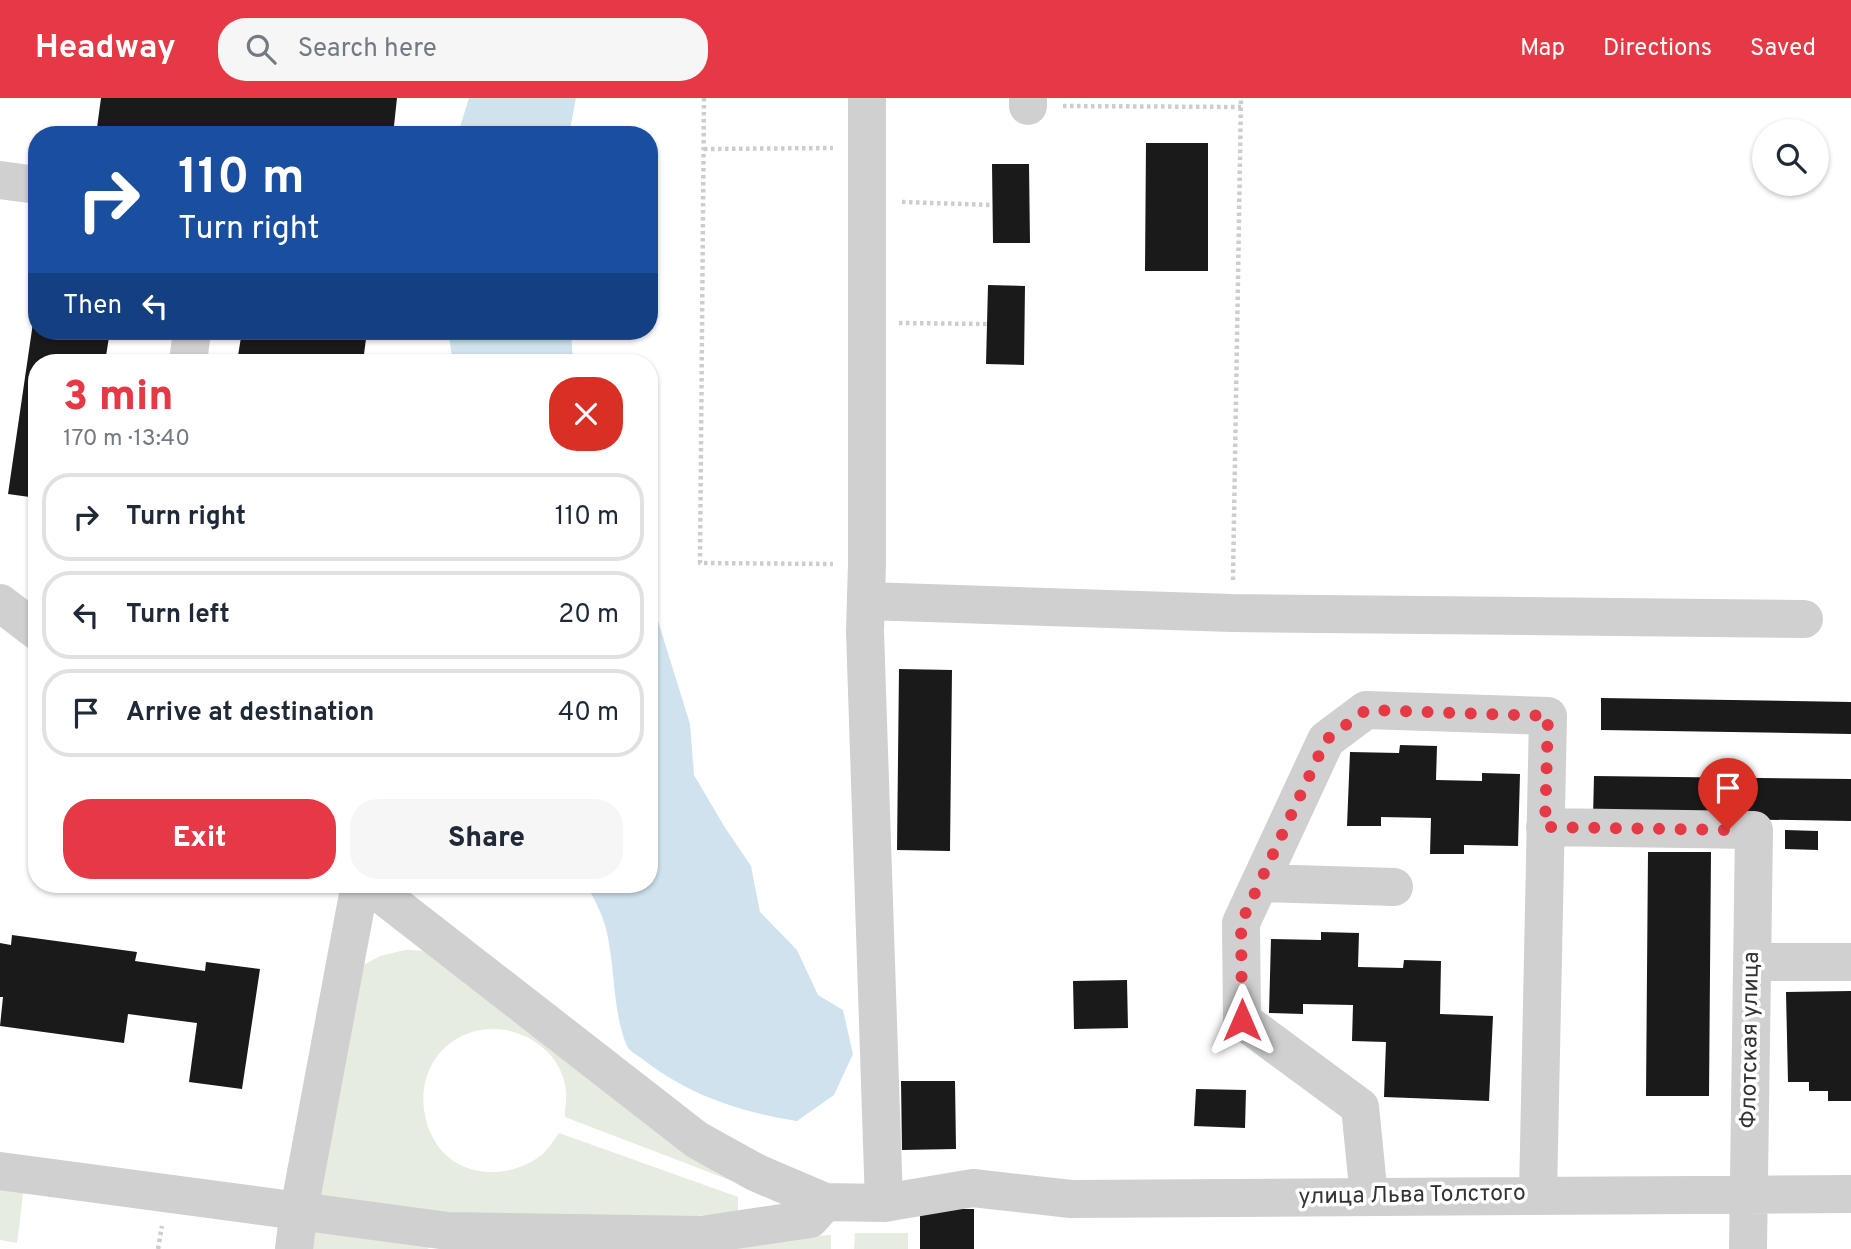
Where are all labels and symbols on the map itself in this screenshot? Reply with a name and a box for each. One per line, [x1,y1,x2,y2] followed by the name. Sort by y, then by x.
[1698,758,1758,830] pin
[1735,951,1767,1129] street label: Флотская улица
[1205,983,1279,1057] position arrow
[1298,1180,1526,1212] street label: улица Льва Толстого

